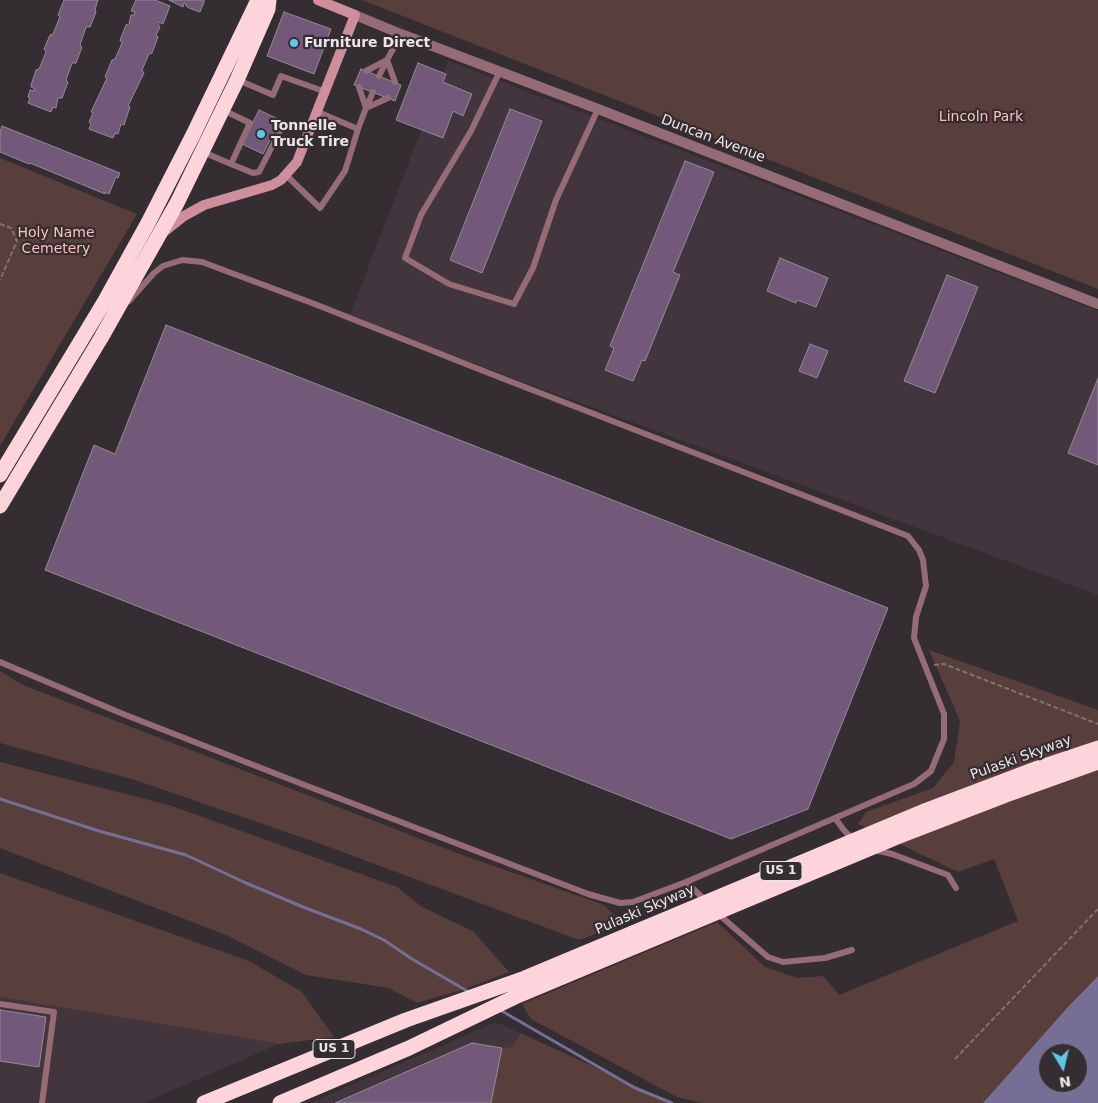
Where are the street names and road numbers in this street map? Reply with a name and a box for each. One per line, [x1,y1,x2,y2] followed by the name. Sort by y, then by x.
[659,111,767,167] street label: Duncan Avenue
[968,732,1074,784] street label: Pulaski Skyway
[760,861,802,880] road number: US 1
[593,881,697,939] street label: Pulaski Skyway
[313,1040,355,1058] road number: US 1

